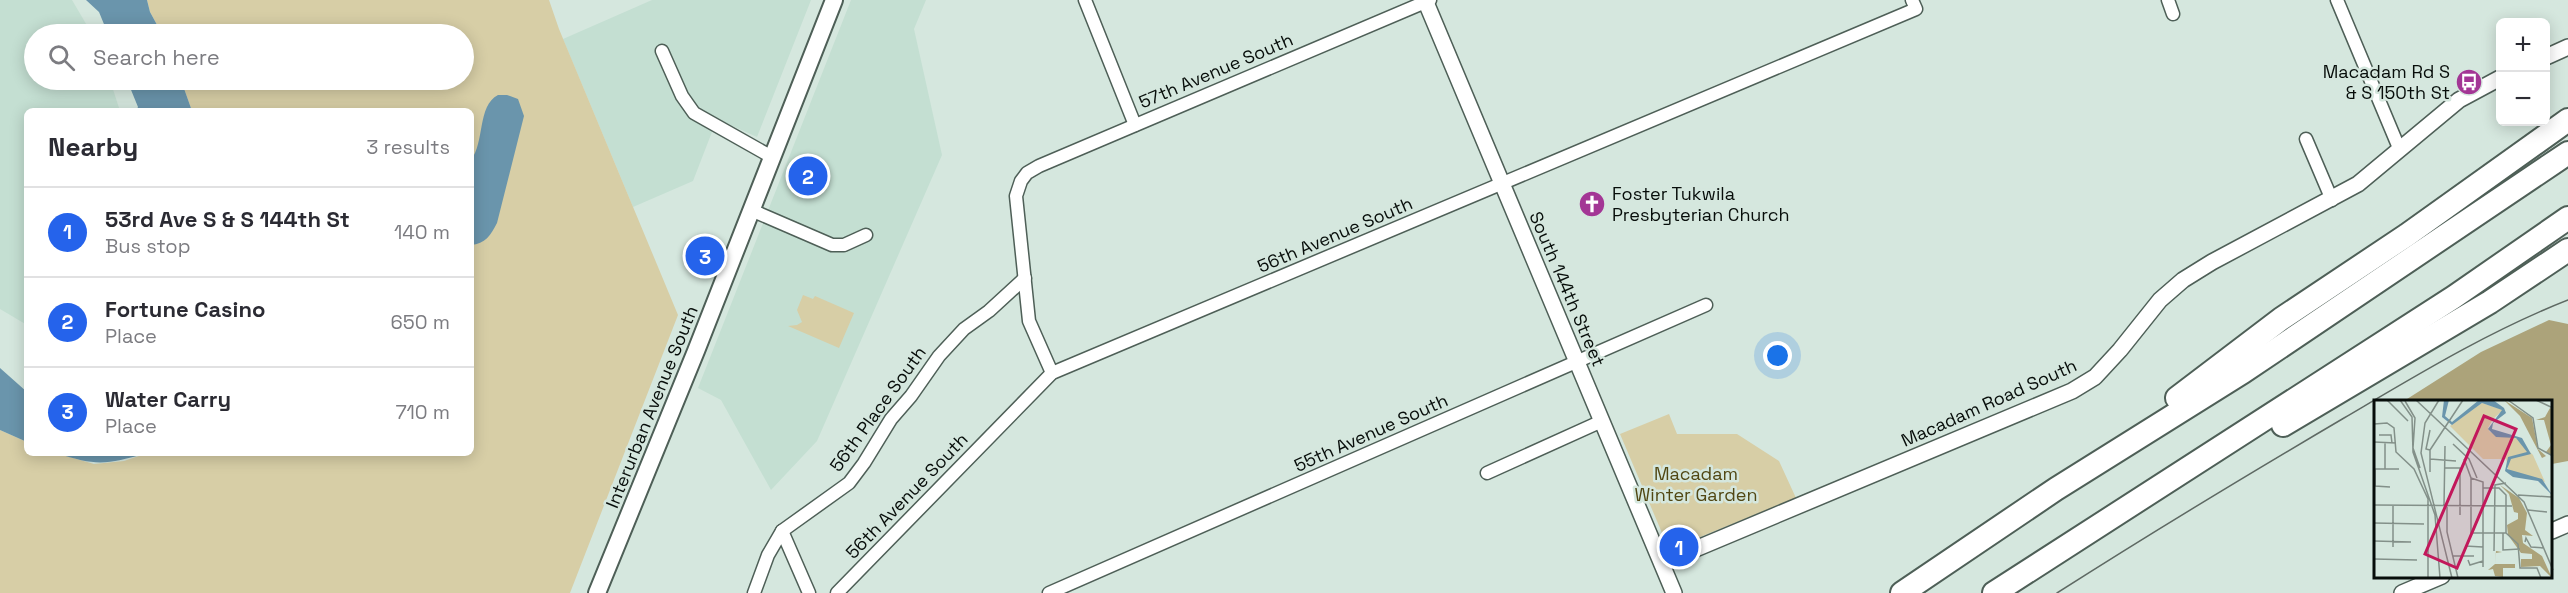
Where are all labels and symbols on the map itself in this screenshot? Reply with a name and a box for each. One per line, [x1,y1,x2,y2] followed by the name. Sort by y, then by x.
[1135,28,1296,113] street label: 57th Avenue South
[2323,60,2450,104] place label: Macadam Rd S & S 150th St
[2454,67,2484,97] bus stop icon: Macadam Rd S & S 150th St
[788,154,828,198] pin: 2
[1612,182,1790,226] place label: Foster Tukwila Presbyterian Church
[1577,189,1607,219] church icon: Foster Tukwila Presbyterian Church
[1254,191,1416,278] street label: 56th Avenue South
[1524,208,1610,370] street label: South 144th Street
[686,234,724,278] pin: 3
[600,302,703,511] street label: Interurban Avenue South
[824,341,931,476] street label: 56th Place South
[1763,341,1792,370] your location
[1897,353,2080,452] street label: Macadam Road South
[1290,388,1451,477] street label: 55th Avenue South
[2374,400,2553,578] inset map
[841,428,973,563] street label: 56th Avenue South
[1635,462,1757,506] park label: Macadam Winter Garden
[1660,524,1698,570] pin: 1

